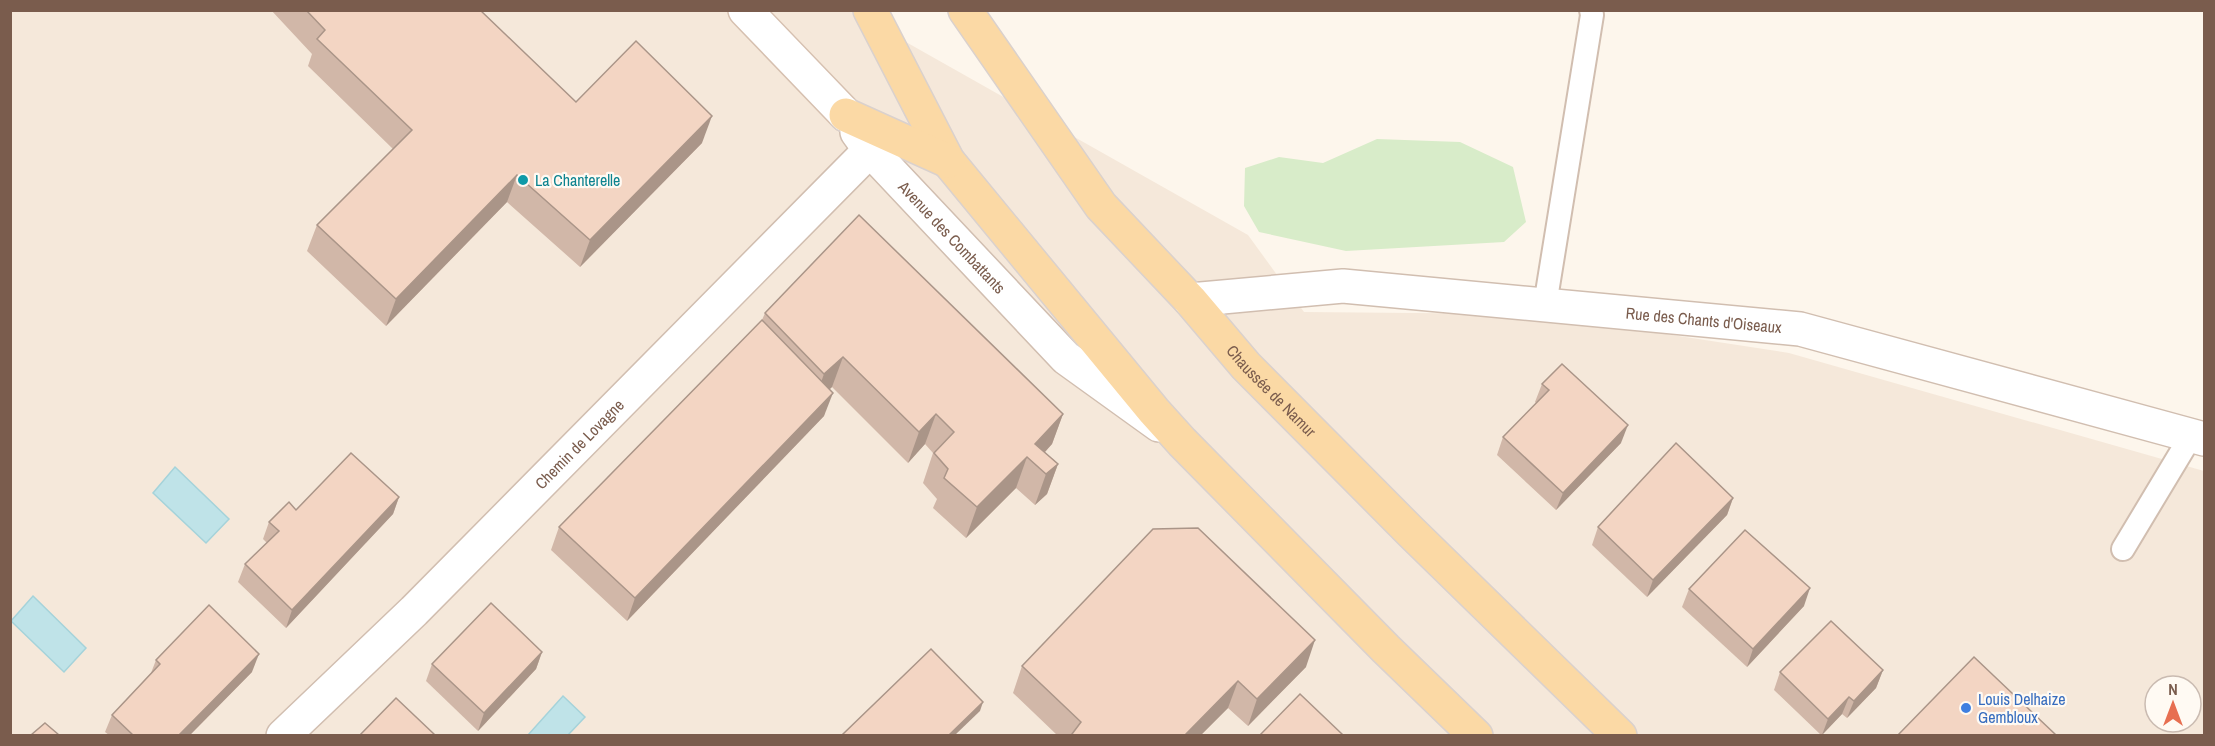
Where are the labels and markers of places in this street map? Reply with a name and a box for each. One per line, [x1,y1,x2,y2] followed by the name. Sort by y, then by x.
[535,169,620,191] place label: La Chanterelle
[516,173,530,187] marker: La Chanterelle
[1978,688,2066,728] place label: Louis Delhaize Gembloux
[1959,701,1973,715] marker: Louis Delhaize Gembloux

